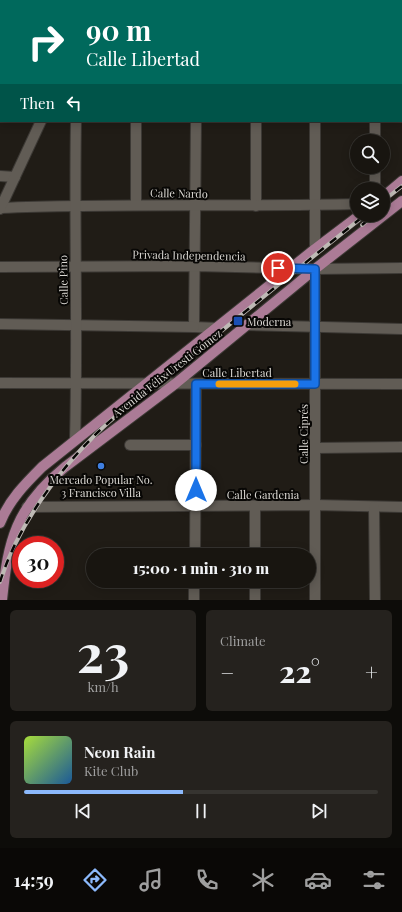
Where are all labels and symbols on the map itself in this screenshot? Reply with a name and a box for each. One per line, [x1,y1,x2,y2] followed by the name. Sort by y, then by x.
[150,185,208,201] street label: Calle Nardo
[132,247,246,263] street label: Privada Independencia
[261,251,295,285] pin
[55,255,71,305] street label: Calle Pino
[247,314,292,329] place label: Moderna
[232,315,244,327] marker: Moderna
[108,326,225,421] street label: Avenida Félix Uresti Gómez
[202,365,272,380] street label: Calle Libertad
[296,404,311,464] street label: Calle Ciprés
[96,461,106,471] marker: Mercado Popular No. 3 Francisco Villa
[175,469,217,511] position arrow
[49,472,153,500] place label: Mercado Popular No. 3 Francisco Villa
[227,487,300,502] street label: Calle Gardenia
[12,536,64,588] speed limit sign: 30

